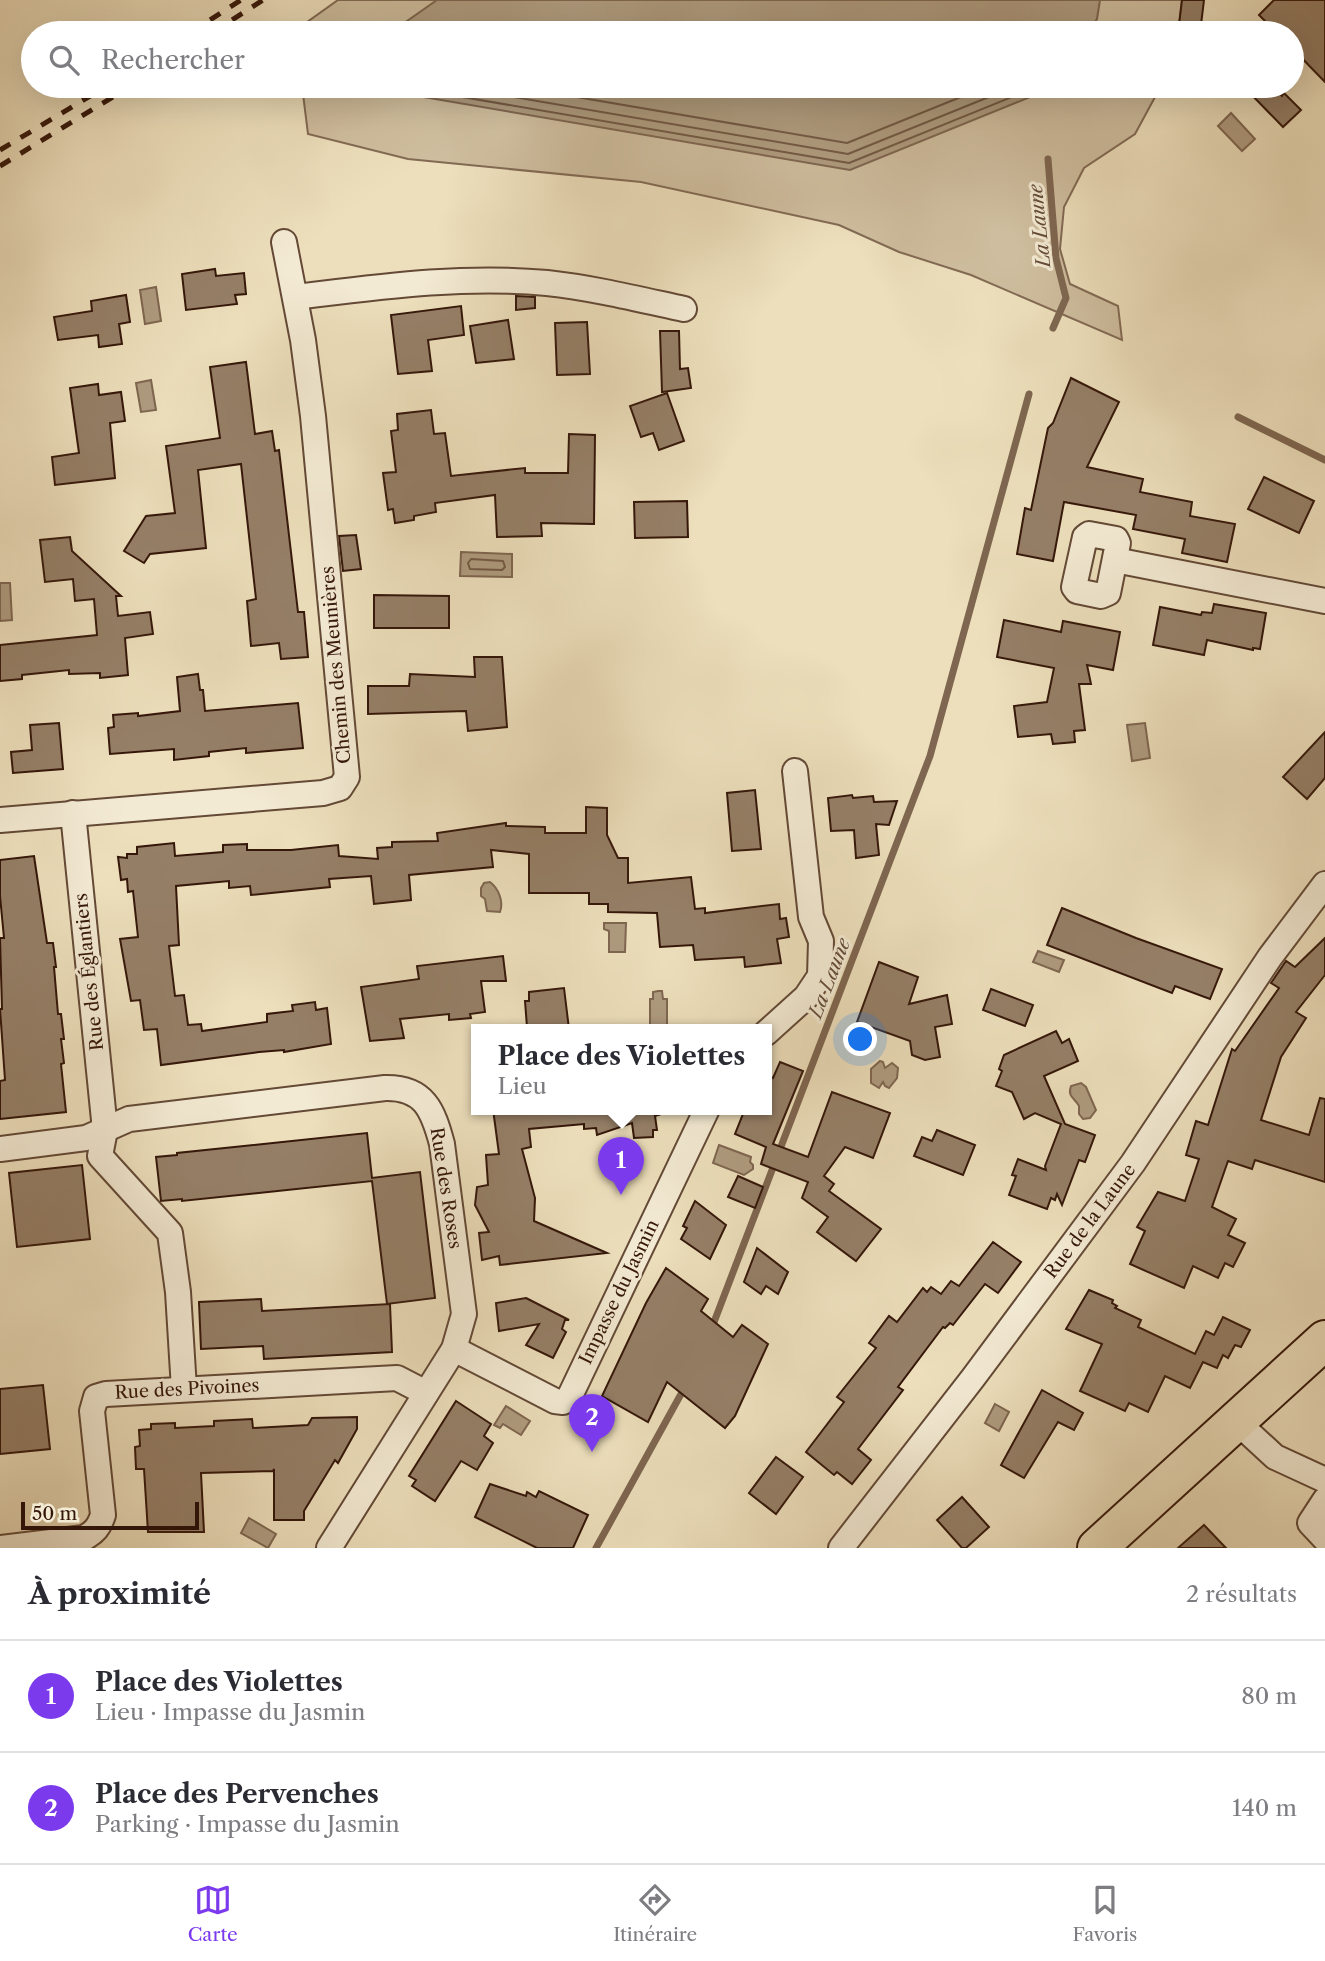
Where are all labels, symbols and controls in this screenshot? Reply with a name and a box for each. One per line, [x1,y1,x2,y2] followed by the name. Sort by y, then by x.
[21,21,1304,98] search box
[45,41,83,79] icon: search
[101,44,245,76] text: Rechercher
[1024,182,1056,271] water label: La Laune
[316,565,356,765] street label: Chemin des Meunières
[69,892,108,1052] street label: Rue des Églantiers
[803,934,855,1023] water label: La Laune
[843,1022,877,1056] your location
[471,1024,772,1115] popup
[498,1040,745,1072] text: Place des Violettes
[498,1072,547,1100] text: Lieu
[426,1126,466,1250] street label: Rue des Roses
[598,1137,644,1195] pin: 1
[1040,1159,1140,1283] street label: Rue de la Laune
[574,1216,664,1368] street label: Impasse du Jasmin
[114,1374,260,1404] street label: Rue des Pivoines
[569,1394,615,1452] pin: 2
[21,1499,200,1531] scale bar
[32,1502,77,1525] text: 50 m
[28,1575,211,1612] text: À proximité
[1186,1580,1297,1608] text: 2 résultats
[95,1666,343,1698] text: Place des Violettes
[46,1682,56,1710] text: 1
[1241,1682,1297,1710] text: 80 m
[95,1698,365,1726] text: Lieu · Impasse du Jasmin
[95,1778,379,1810] text: Place des Pervenches
[44,1794,58,1822] text: 2
[1232,1794,1297,1822] text: 140 m
[95,1810,400,1838] text: Parking · Impasse du Jasmin
[188,1881,238,1946] tab: Carte
[613,1881,697,1946] tab: Itinéraire
[1073,1881,1137,1946] tab: Favoris

